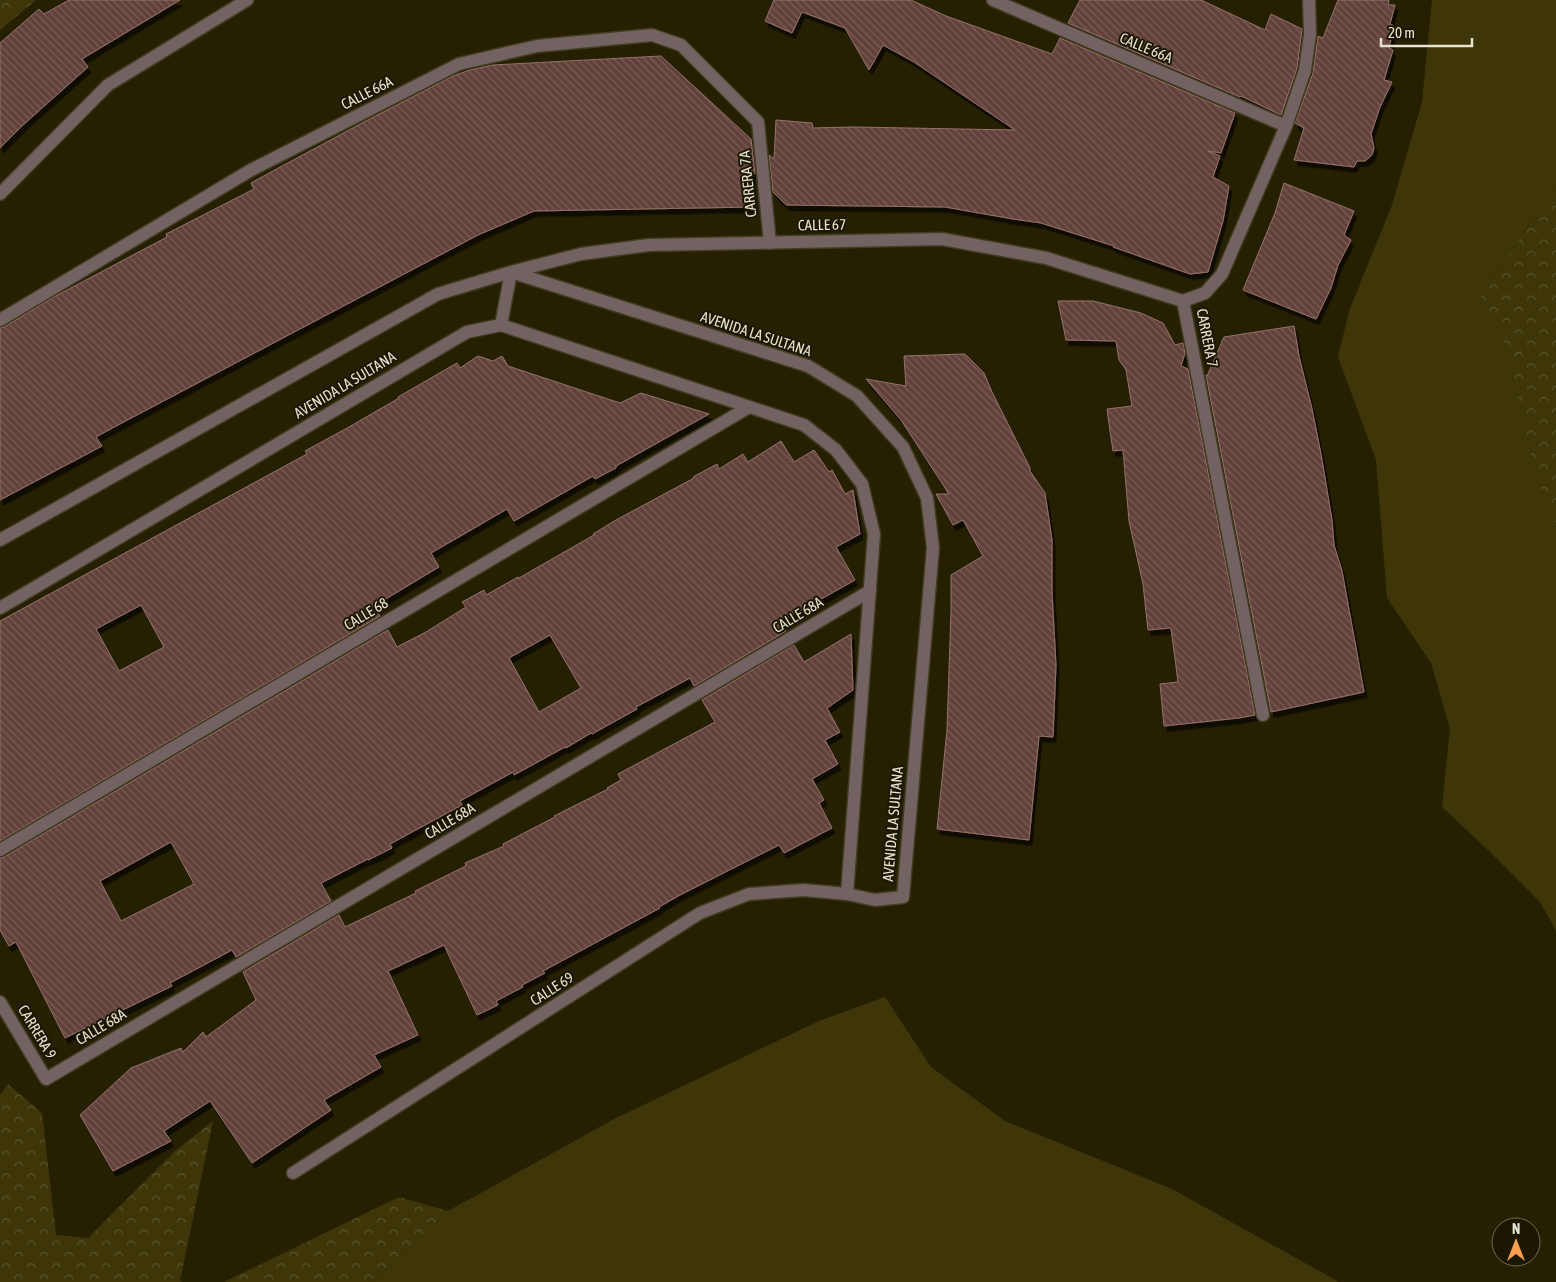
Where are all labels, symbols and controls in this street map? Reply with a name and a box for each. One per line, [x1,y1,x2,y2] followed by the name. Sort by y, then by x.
[1381,15,1472,47] scale bar
[1388,24,1415,41] text: 20 m
[1117,29,1176,66] street label: CALLE 66A
[338,72,396,113] street label: CALLE 66A
[735,149,759,218] street label: CARRERA 7A
[798,216,846,233] street label: CALLE 67
[1193,307,1222,369] street label: CARRERA 7
[699,308,814,360] street label: AVENIDA LA SULTANA
[291,347,399,422] street label: AVENIDA LA SULTANA
[770,593,827,636] street label: CALLE 68A
[341,594,391,633] street label: CALLE 68
[879,765,906,882] street label: AVENIDA LA SULTANA
[422,799,479,842] street label: CALLE 68A
[527,968,577,1009] street label: CALLE 69
[15,1002,60,1062] street label: CARRERA 9
[73,1005,130,1048] street label: CALLE 68A
[1491,1217,1541,1267] north arrow
[1512,1221,1520,1237] text: N

